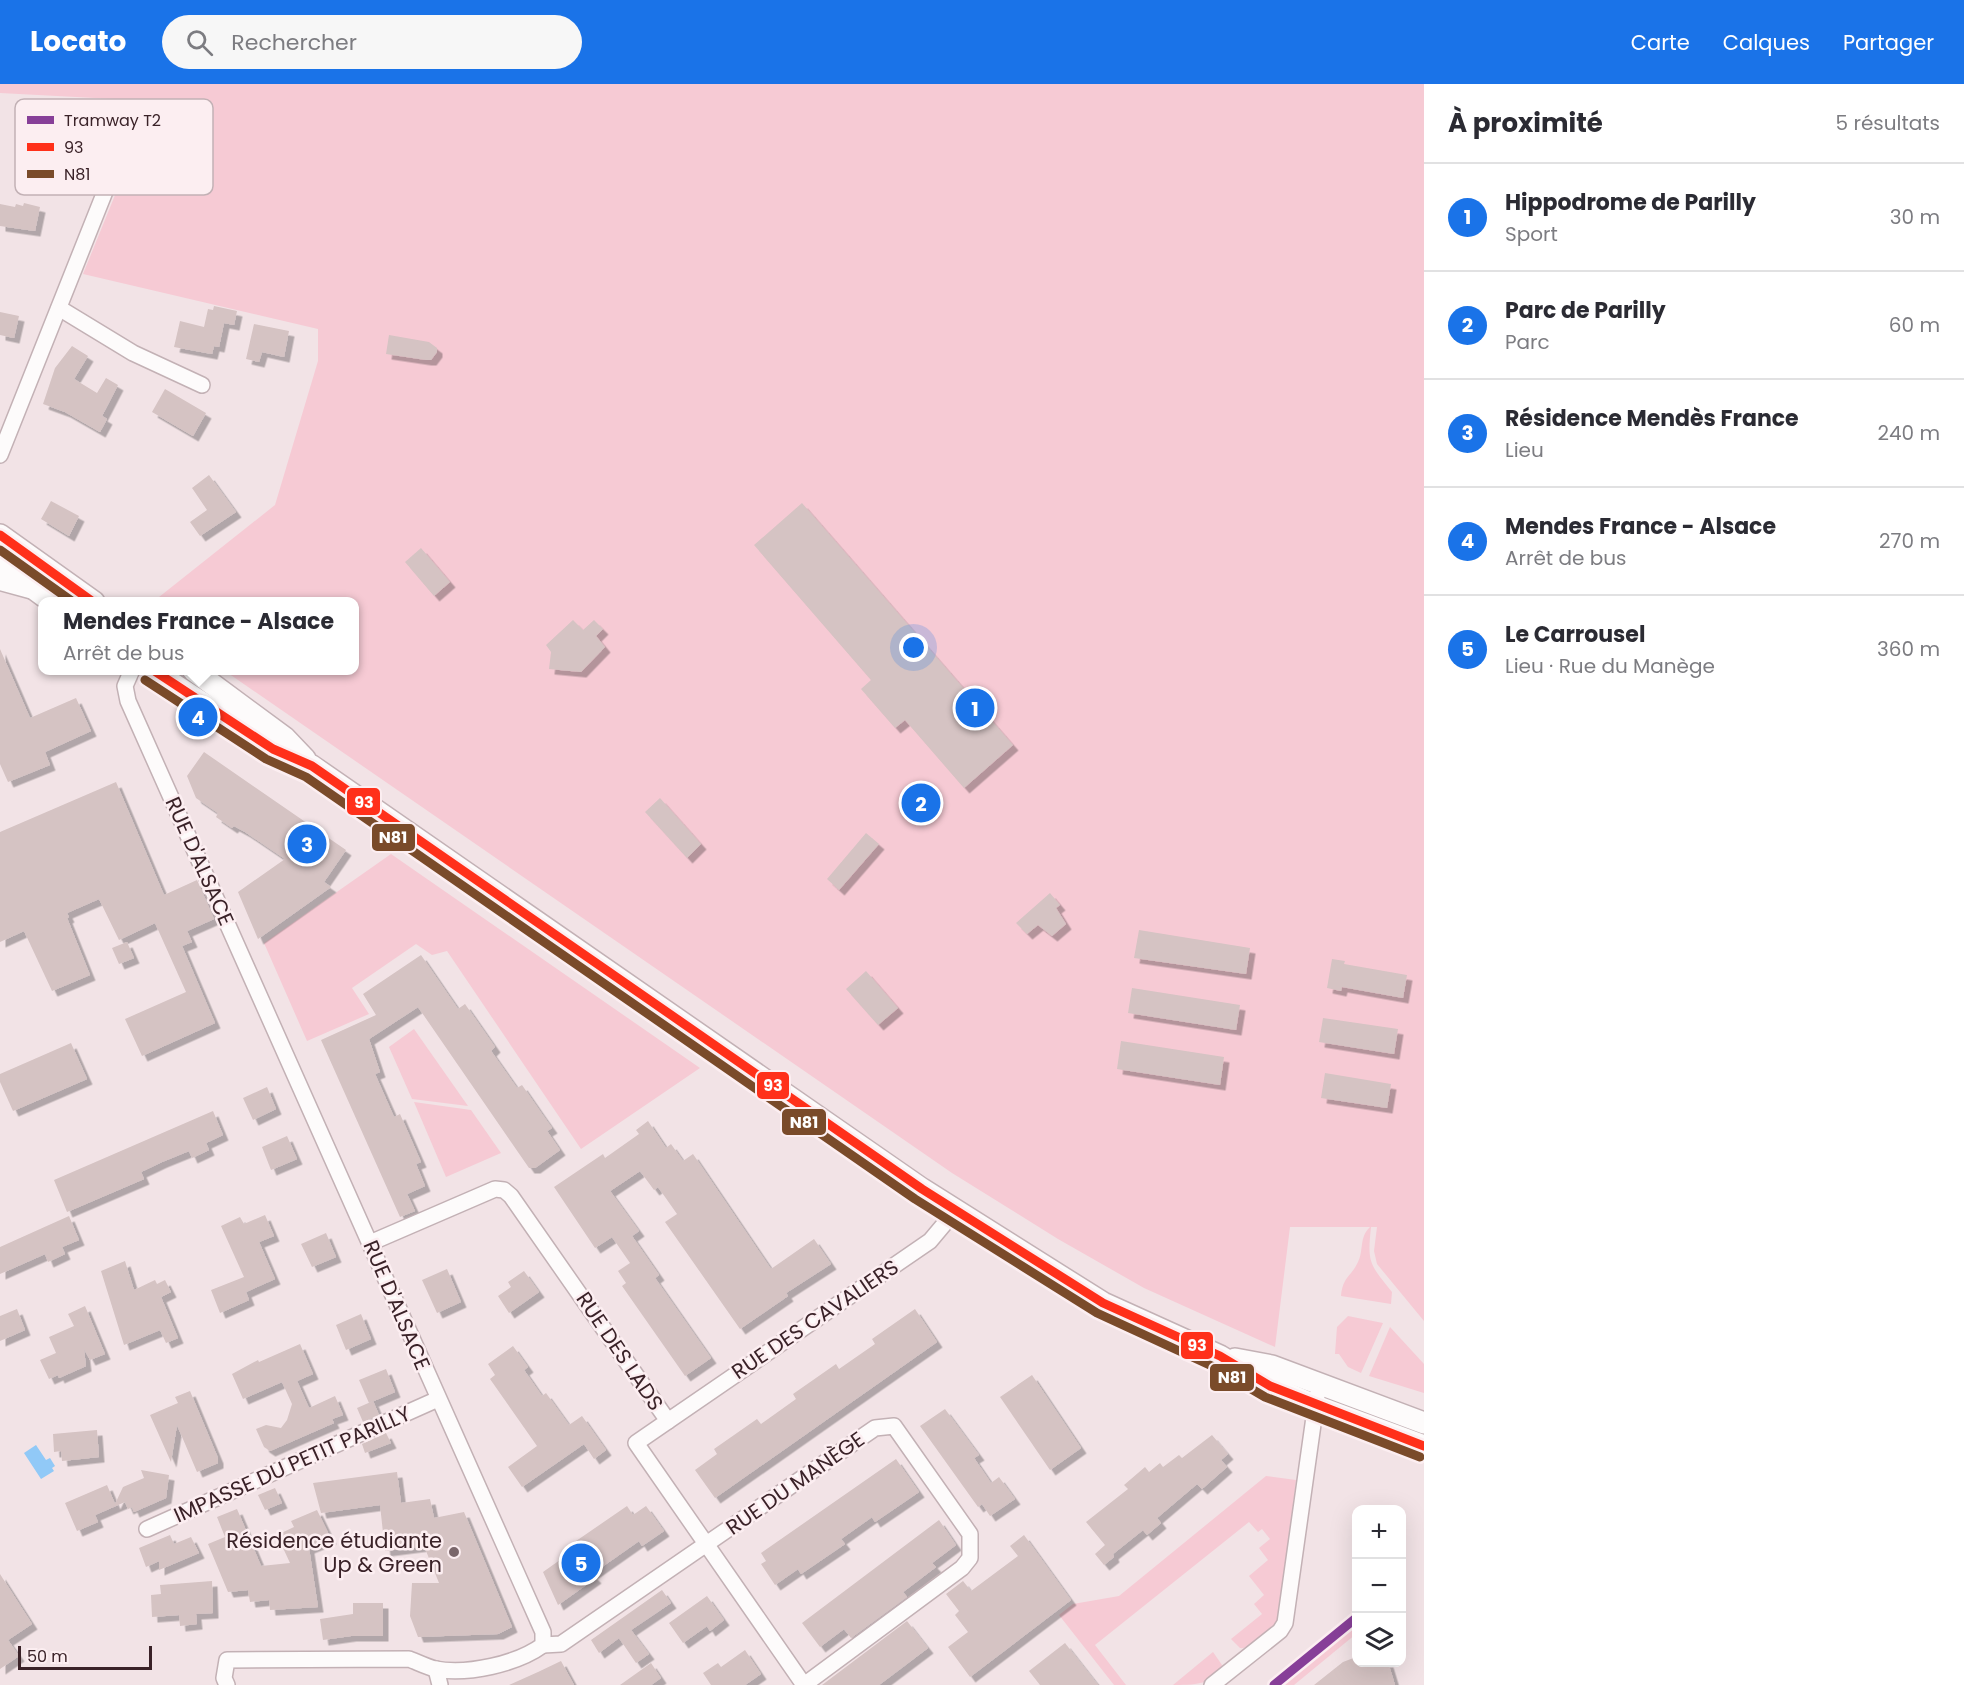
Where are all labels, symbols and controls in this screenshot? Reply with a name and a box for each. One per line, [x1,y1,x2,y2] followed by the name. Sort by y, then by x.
[162,15,582,69] search box
[30,22,126,61] text: Locato
[183,26,216,59] icon: search
[231,27,357,58] text: Rechercher
[1631,28,1690,57] text: Carte
[1723,28,1810,57] text: Calques
[1843,28,1934,57] text: Partager
[15,99,213,195] legend
[1448,105,1603,141] text: À proximité
[64,109,161,132] text: Tramway T2
[1836,109,1940,137] text: 5 résultats
[64,136,84,159] text: 93
[64,163,90,186] text: N81
[1505,187,1756,218] text: Hippodrome de Parilly
[1464,203,1471,231] text: 1
[1890,203,1940,231] text: 30 m
[1505,220,1558,248] text: Sport
[1505,295,1666,326] text: Parc de Parilly
[1462,311,1473,339] text: 2
[1889,311,1940,339] text: 60 m
[1505,328,1550,356] text: Parc
[1505,403,1799,434] text: Résidence Mendès France
[1461,419,1474,447] text: 3
[1877,419,1940,447] text: 240 m
[1505,436,1544,464] text: Lieu
[1505,511,1776,542] text: Mendes France - Alsace
[1461,527,1474,555] text: 4
[1879,527,1940,555] text: 270 m
[1505,544,1626,572] text: Arrêt de bus
[38,597,359,675] popup
[63,606,334,637] text: Mendes France - Alsace
[1505,619,1645,650] text: Le Carrousel
[899,633,928,662] your location
[1461,635,1474,663] text: 5
[1877,635,1940,663] text: 360 m
[63,639,184,667] text: Arrêt de bus
[1505,652,1715,680] text: Lieu · Rue du Manège
[956,686,994,730] pin: 1
[178,694,218,740] pin: 4
[902,780,940,826] pin: 2
[346,787,381,816] line badge: 93
[354,791,374,814] text: 93
[159,792,241,930] street label: RUE D'ALSACE
[288,822,326,867] pin: 3
[371,823,416,852] line badge: N81
[379,826,407,849] text: N81
[756,1071,790,1100] line badge: 93
[763,1074,783,1097] text: 93
[781,1108,827,1136] line badge: N81
[790,1111,818,1134] text: N81
[357,1236,437,1374] street label: RUE D'ALSACE
[726,1252,904,1386] street label: RUE DES CAVALIERS
[570,1286,670,1416] street label: RUE DES LADS
[1180,1331,1214,1360] line badge: 93
[1187,1334,1207,1357] text: 93
[1209,1363,1255,1392] line badge: N81
[1218,1366,1246,1389] text: N81
[169,1399,415,1529] street label: IMPASSE DU PETIT PARILLY
[720,1424,870,1542] street label: RUE DU MANÈGE
[1352,1505,1406,1667] map controls
[1352,1505,1406,1559] button: +
[226,1526,442,1579] place label: Résidence étudiante Up & Green
[562,1540,600,1586] pin: 5
[447,1545,461,1559] marker: Résidence étudiante Up & Green
[1352,1559,1406,1613] button: −
[1352,1613,1406,1667] button: layers
[18,1643,152,1670] scale bar
[27,1645,68,1668] text: 50 m

